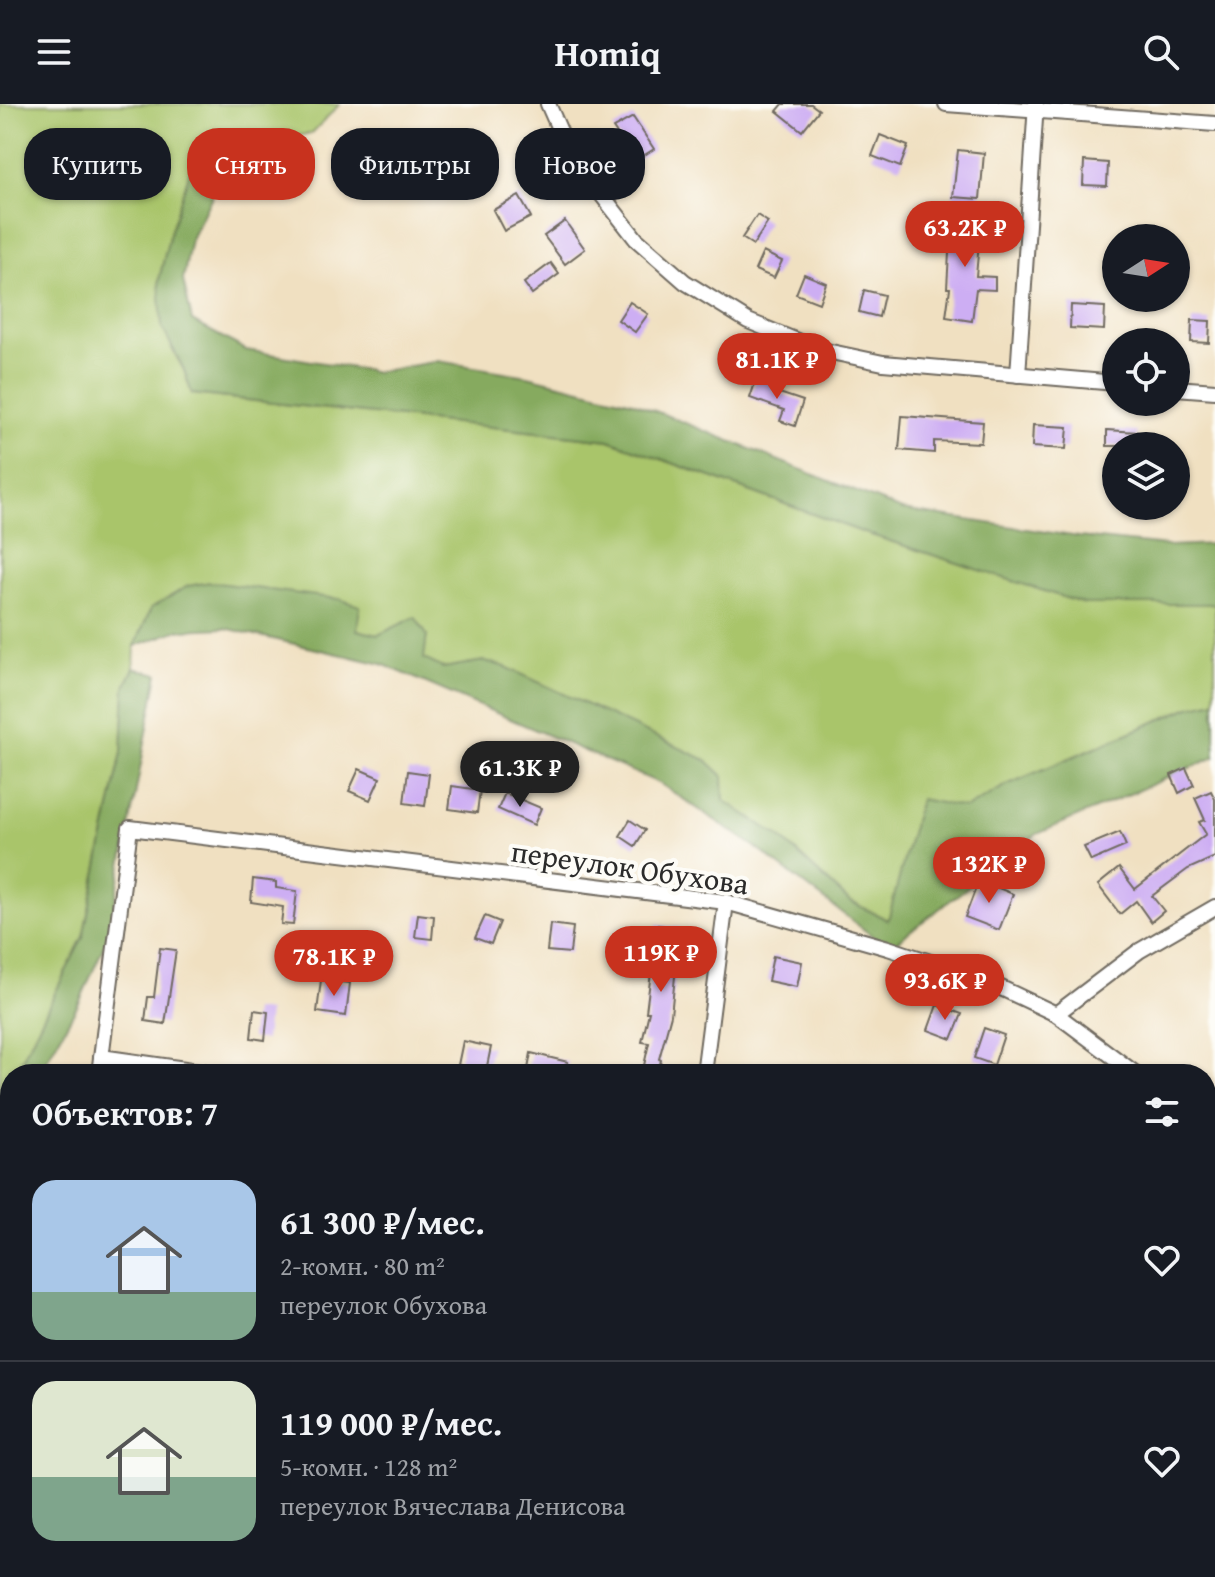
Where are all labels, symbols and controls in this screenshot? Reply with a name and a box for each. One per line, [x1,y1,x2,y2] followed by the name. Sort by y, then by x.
[554,26,661,79] text: Homiq
[32,30,76,74] icon: menu
[1139,30,1183,74] icon: search
[24,128,171,200] chip: Купить
[187,128,315,200] chip: Снять
[331,128,499,200] chip: Фильтры
[515,128,645,200] chip: Новое
[891,201,1039,269] pin: 63.2K ₽
[923,207,1007,246] text: 63.2K ₽
[1102,224,1190,312] north arrow
[1102,224,1190,520] map controls
[1102,328,1190,416] button: locate
[703,333,851,401] pin: 81.1K ₽
[735,339,819,378] text: 81.1K ₽
[1102,432,1190,520] button: layers
[446,741,594,809] pin: 61.3K ₽
[478,747,562,786] text: 61.3K ₽
[509,829,752,906] street label: переулок Обухова
[924,837,1054,905] pin: 132K ₽
[951,843,1027,882] text: 132K ₽
[596,926,726,994] pin: 119K ₽
[260,930,408,998] pin: 78.1K ₽
[623,932,699,971] text: 119K ₽
[292,936,376,975] text: 78.1K ₽
[871,954,1019,1022] pin: 93.6K ₽
[903,960,987,999] text: 93.6K ₽
[32,1088,218,1137] text: Объектов: 7
[1140,1090,1184,1134] icon: filters
[280,1197,485,1246] text: 61 300 ₽/мес.
[96,1212,192,1308] icon: home
[1140,1238,1184,1282] icon: heart
[280,1246,445,1285] text: 2-комн. · 80 m²
[280,1285,487,1324] text: переулок Обухова
[280,1398,502,1447] text: 119 000 ₽/мес.
[96,1413,192,1509] icon: home
[1140,1439,1184,1483] icon: heart
[280,1447,457,1486] text: 5-комн. · 128 m²
[280,1486,625,1525] text: переулок Вячеслава Денисова

